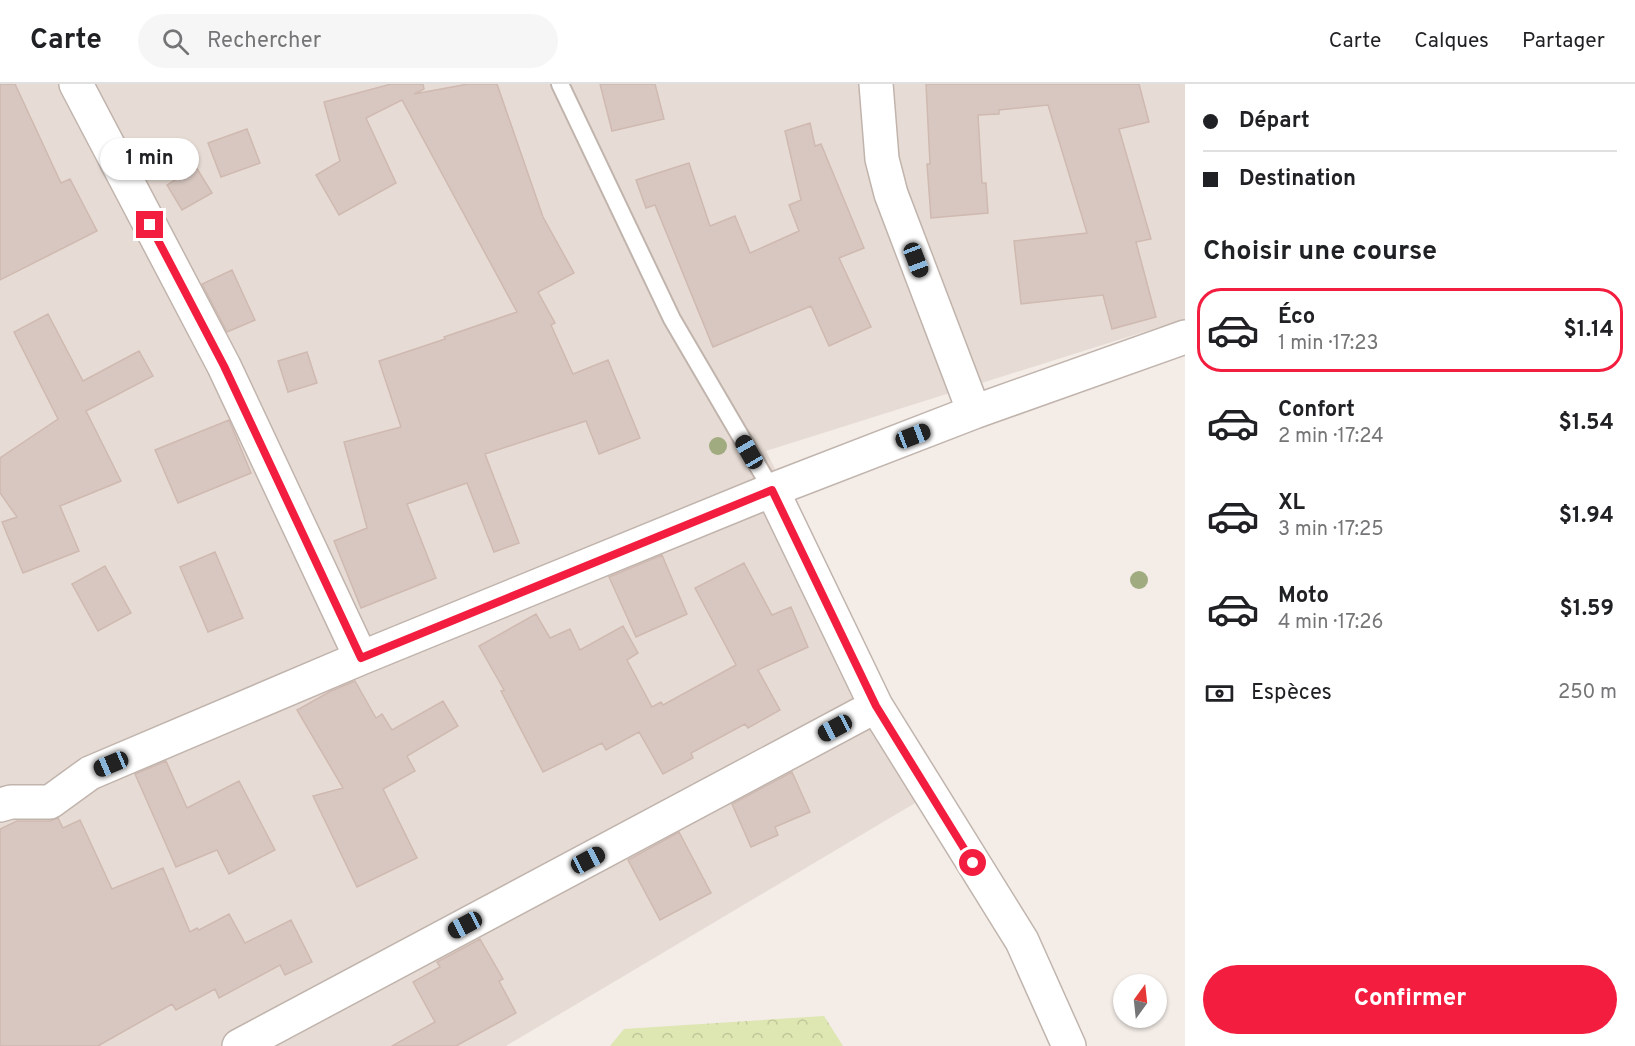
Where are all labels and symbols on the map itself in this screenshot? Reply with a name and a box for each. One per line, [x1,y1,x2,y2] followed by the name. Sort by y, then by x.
[100,138,200,180] callout: 1 min
[136,211,163,238] route end
[901,240,931,280] car
[893,421,933,451] car
[732,432,766,472] car
[815,712,855,744] car
[91,749,131,779] car
[568,844,608,876] car
[959,849,986,876] route start
[445,909,485,941] car
[1113,974,1167,1028] north arrow

